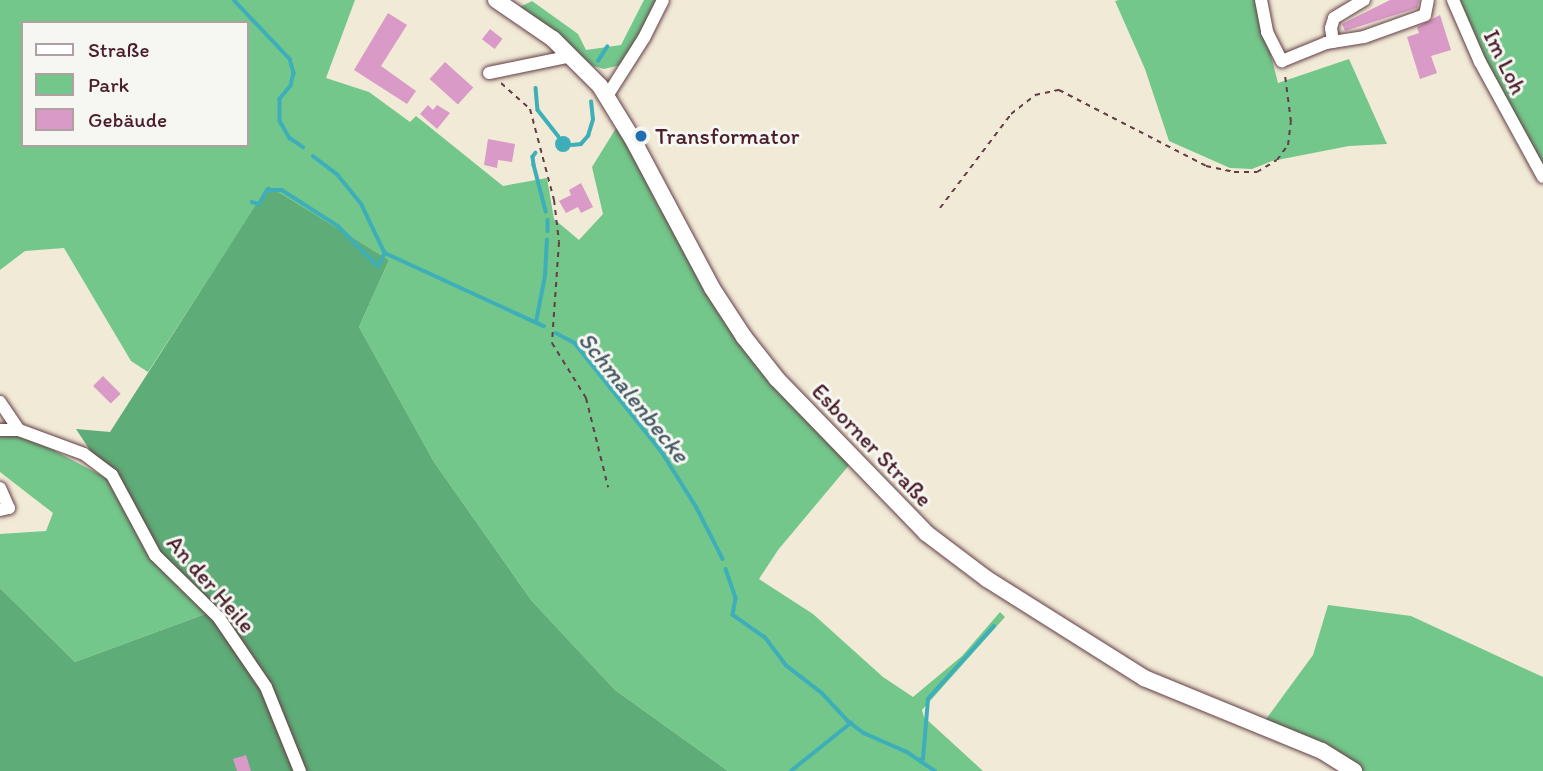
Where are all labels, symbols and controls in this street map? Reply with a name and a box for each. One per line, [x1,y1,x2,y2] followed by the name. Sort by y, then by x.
[21,21,248,147] legend
[1478,25,1532,99] street label: Im Loh
[88,37,149,62] text: Straße
[88,72,129,97] text: Park
[88,107,167,132] text: Gebäude
[655,122,799,150] place label: Transformator
[633,128,649,144] marker: Transformator
[573,326,695,468] water label: Schmalenbecke
[806,378,938,512] street label: Esborner Straße
[161,529,261,639] street label: An der Heile

